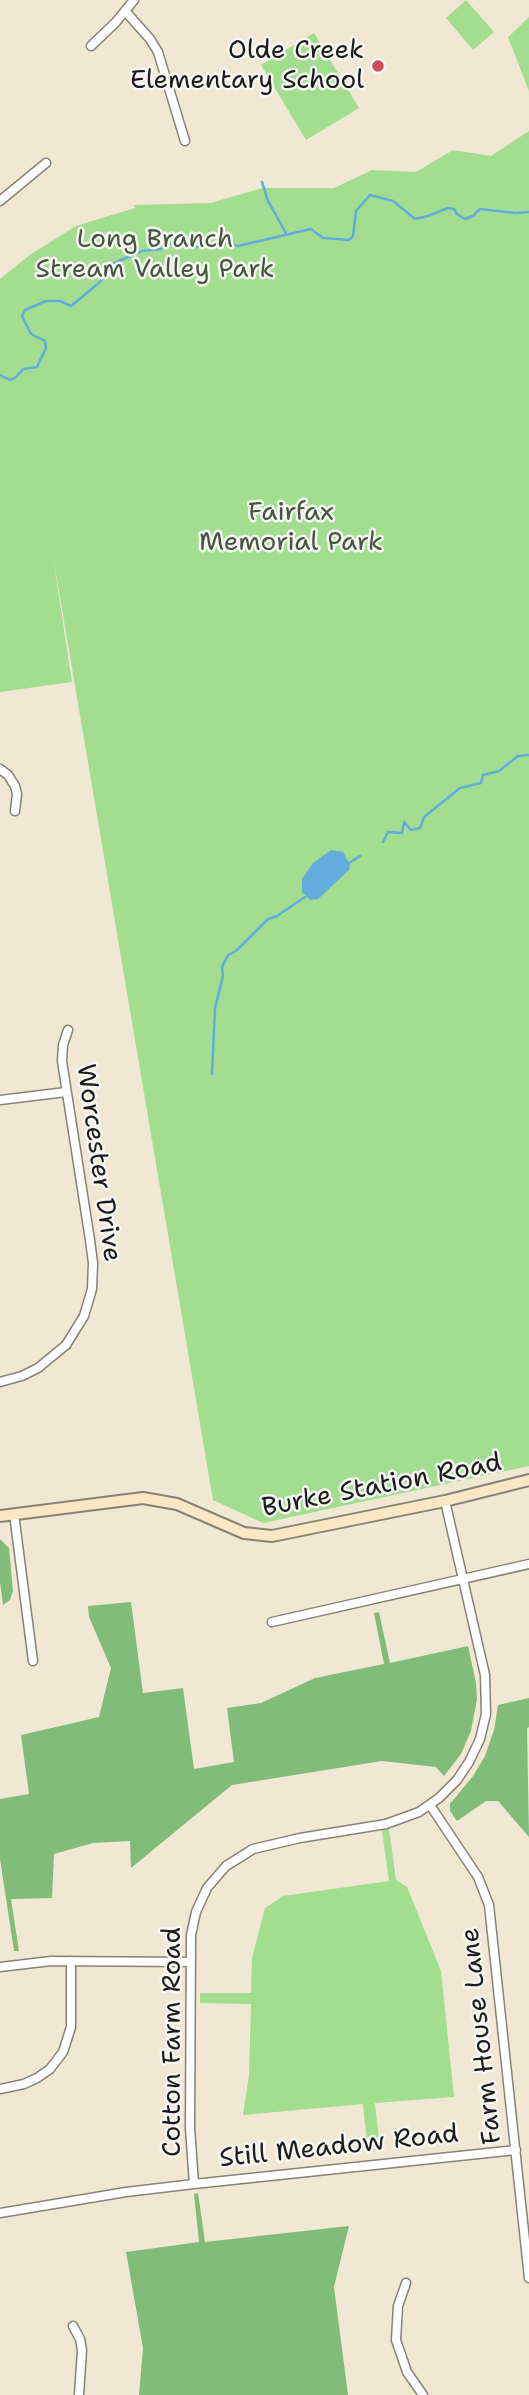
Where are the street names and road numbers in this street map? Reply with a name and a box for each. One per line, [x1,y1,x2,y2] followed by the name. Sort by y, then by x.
[69,1062,127,1264] street label: Worcester Drive
[260,1447,504,1525] street label: Burke Station Road
[455,1926,509,2146] street label: Farm House Lane
[157,1927,189,2157] street label: Cotton Farm Road
[218,2119,460,2175] street label: Still Meadow Road

